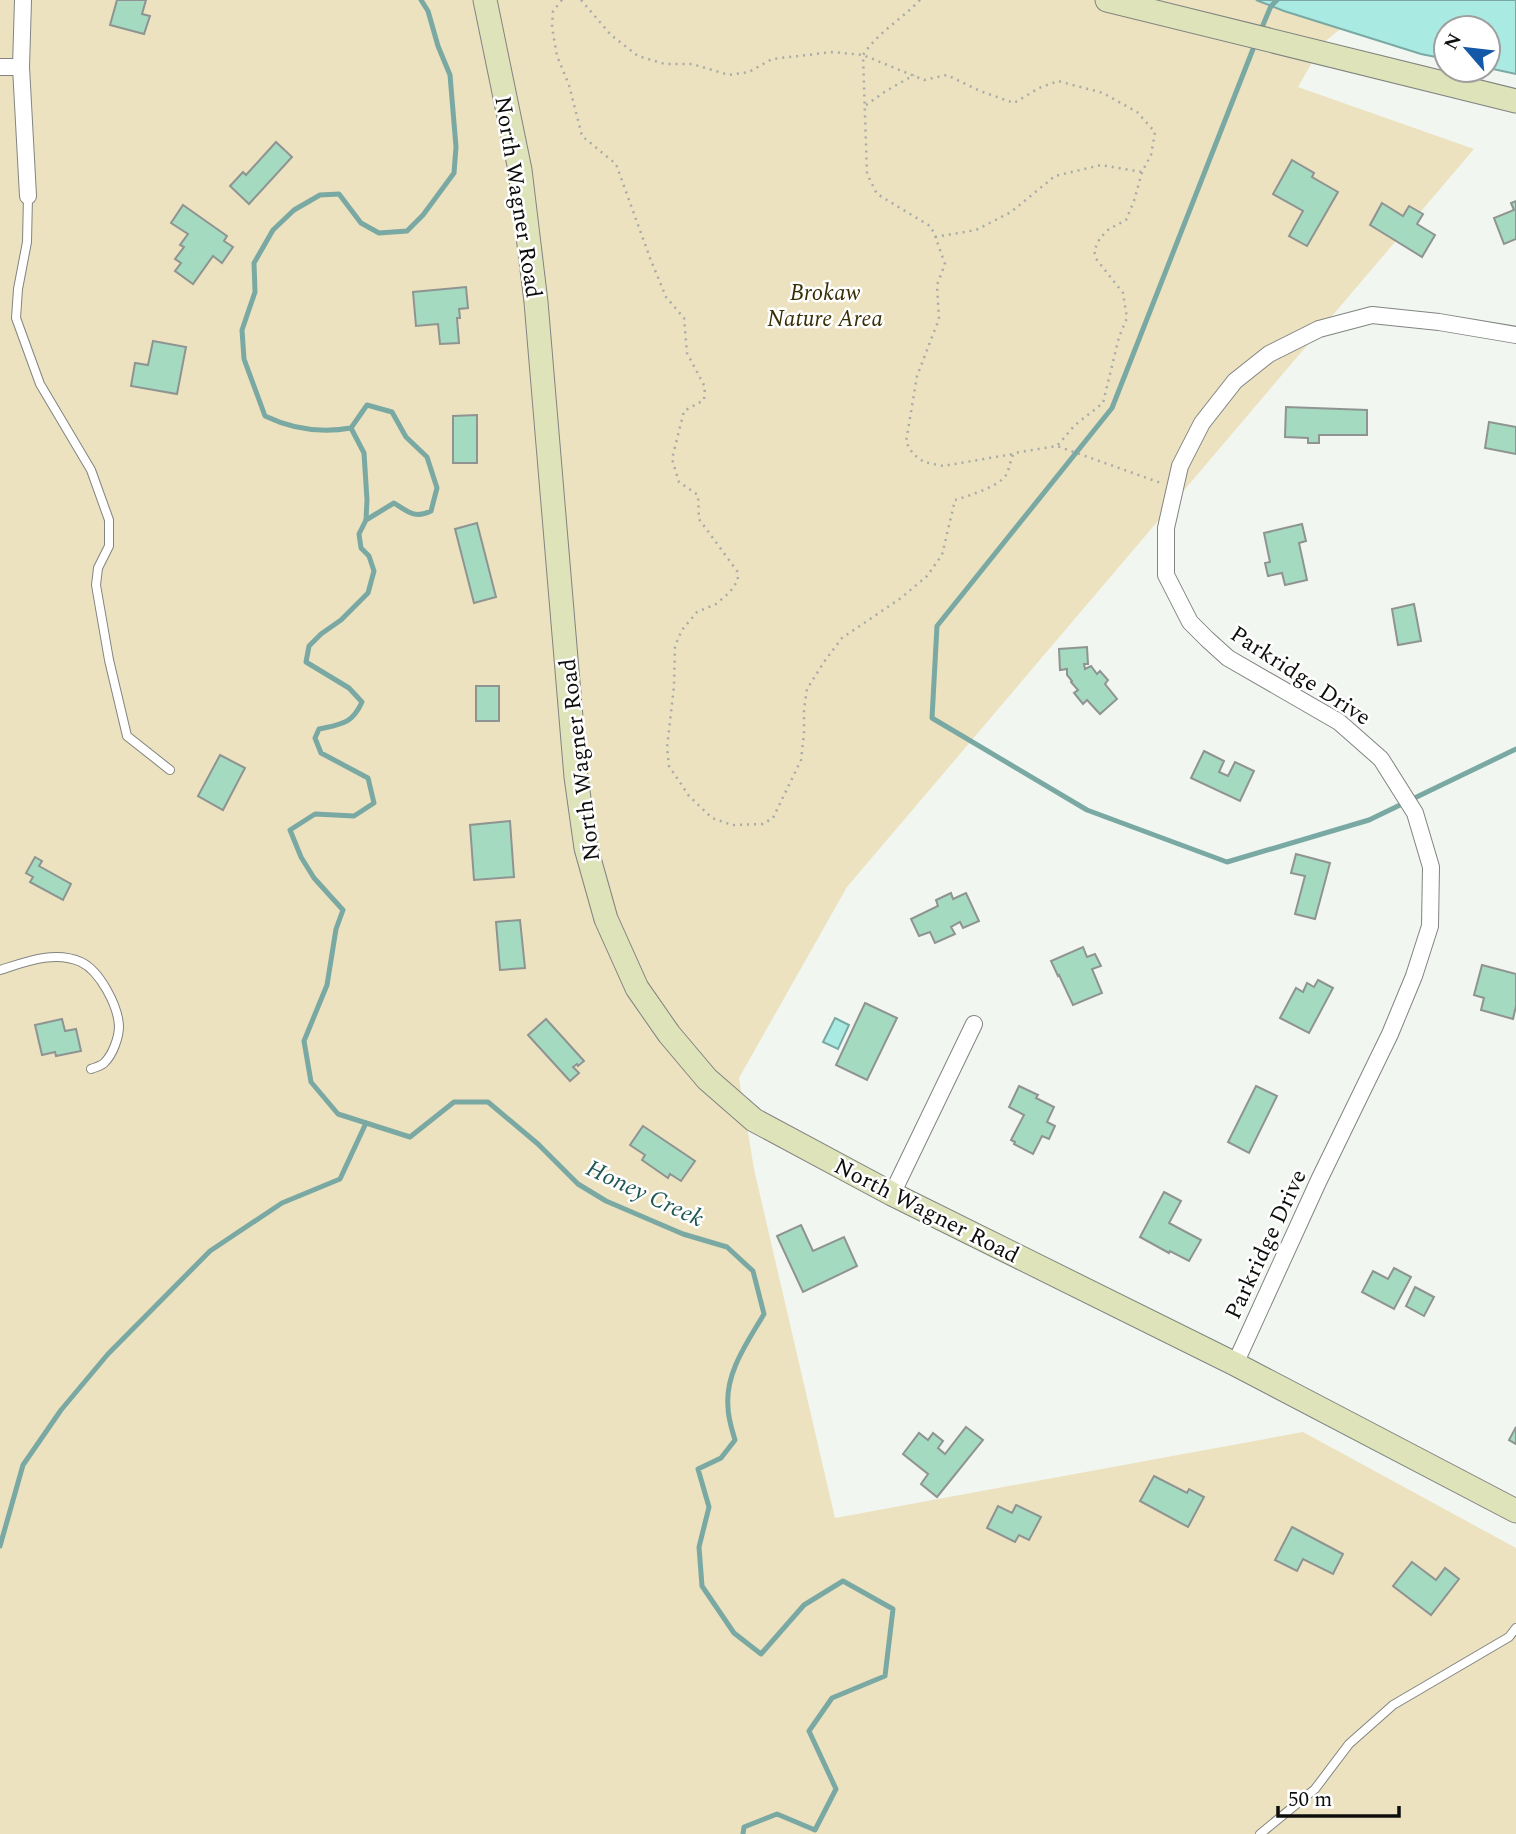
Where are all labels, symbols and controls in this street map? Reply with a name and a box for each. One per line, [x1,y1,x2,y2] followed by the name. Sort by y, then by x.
[1432,14,1502,84] north arrow
[1437,28,1470,55] text: N
[484,94,551,301] street label: North Wagner Road
[767,276,883,337] park label: Brokaw Nature Area
[1223,617,1378,735] street label: Parkridge Drive
[551,656,610,863] street label: North Wagner Road
[827,1149,1025,1273] street label: North Wagner Road
[580,1151,709,1237] water label: Honey Creek
[1216,1164,1316,1326] street label: Parkridge Drive
[1278,1774,1399,1818] scale bar
[1288,1784,1332,1816] text: 50 m

